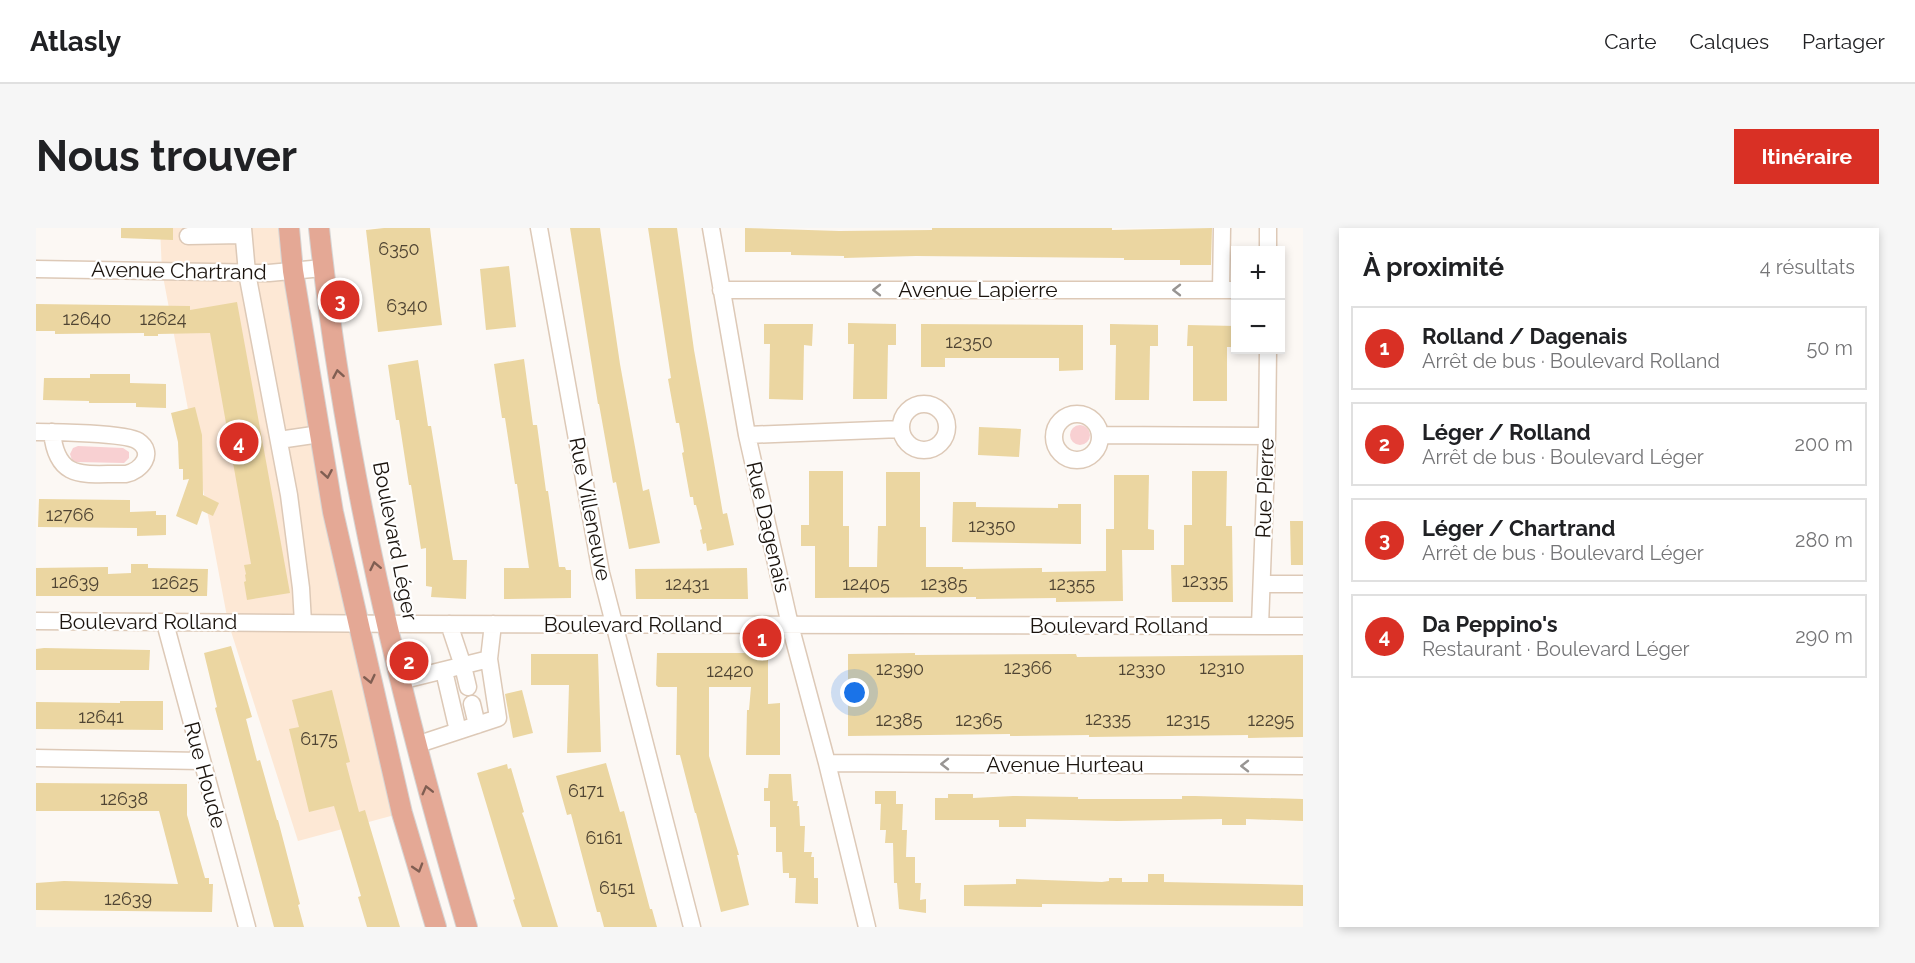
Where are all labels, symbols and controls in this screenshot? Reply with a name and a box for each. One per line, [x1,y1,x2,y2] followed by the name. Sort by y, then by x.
[30,25,121,58] text: Atlasly
[1604,29,1657,54] text: Carte
[1690,29,1769,54] text: Calques
[1802,29,1885,54] text: Partager
[1734,129,1879,184] button: Itinéraire
[36,132,297,181] text: Nous trouver
[378,238,420,259] house number: 6350
[1231,246,1285,354] map controls
[1231,246,1285,300] button: +
[1363,252,1504,282] text: À proximité
[1760,255,1855,279] text: 4 résultats
[91,256,267,285] street label: Avenue Chartrand
[898,277,1058,302] street label: Avenue Lapierre
[320,278,360,322] pin: 3
[873,284,882,296] one-way arrow
[1173,284,1182,296] one-way arrow
[386,295,428,316] house number: 6340
[1231,300,1285,354] button: −
[63,308,111,329] house number: 12640
[139,308,187,329] house number: 12624
[1422,323,1627,349] text: Rolland / Dagenais
[945,331,993,352] house number: 12350
[1380,336,1389,360] text: 1
[1806,336,1853,360] text: 50 m
[1422,349,1720,373] text: Arrêt de bus · Boulevard Rolland
[333,369,345,379] one-way arrow
[1422,419,1591,445] text: Léger / Rolland
[220,420,258,464] pin: 4
[1379,432,1390,456] text: 2
[1795,432,1853,456] text: 200 m
[564,435,617,583] street label: Rue Villeneuve
[1250,437,1279,539] street label: Rue Pierre
[1422,445,1704,469] text: Arrêt de bus · Boulevard Léger
[368,459,423,623] street label: Boulevard Léger
[741,459,796,595] street label: Rue Dagenais
[320,469,332,479] one-way arrow
[46,504,94,525] house number: 12766
[968,515,1016,536] house number: 12350
[1422,515,1616,541] text: Léger / Chartrand
[1379,528,1390,552] text: 3
[1795,528,1853,552] text: 280 m
[1422,541,1704,565] text: Arrêt de bus · Boulevard Léger
[369,561,382,571] one-way arrow
[1182,570,1228,591] house number: 12335
[51,571,99,592] house number: 12639
[151,572,199,593] house number: 12625
[665,573,709,594] house number: 12431
[842,573,890,594] house number: 12405
[920,573,968,594] house number: 12385
[1049,573,1095,594] house number: 12355
[59,609,237,634] street label: Boulevard Rolland
[1422,611,1558,637] text: Da Peppino's
[544,612,722,637] street label: Boulevard Rolland
[1030,613,1208,638] street label: Boulevard Rolland
[742,616,782,660] pin: 1
[1379,624,1390,648] text: 4
[1795,624,1853,648] text: 290 m
[1422,637,1690,661] text: Restaurant · Boulevard Léger
[390,638,428,684] pin: 2
[1004,657,1052,678] house number: 12366
[1199,657,1245,678] house number: 12310
[876,658,924,679] house number: 12390
[1118,658,1166,679] house number: 12330
[706,660,754,681] house number: 12420
[363,674,376,684] one-way arrow
[840,678,869,707] your location
[78,706,124,727] house number: 12641
[1085,708,1131,729] house number: 12335
[875,709,923,730] house number: 12385
[955,709,1003,730] house number: 12365
[1166,709,1210,730] house number: 12315
[1248,709,1295,730] house number: 12295
[179,719,232,831] street label: Rue Houde
[300,728,338,749] house number: 6175
[986,752,1144,777] street label: Avenue Hurteau
[940,758,949,770] one-way arrow
[1240,760,1249,772] one-way arrow
[568,780,604,801] house number: 6171
[422,785,435,795] one-way arrow
[100,788,148,809] house number: 12638
[585,827,623,848] house number: 6161
[411,862,424,873] one-way arrow
[599,877,635,898] house number: 6151
[104,888,152,909] house number: 12639

